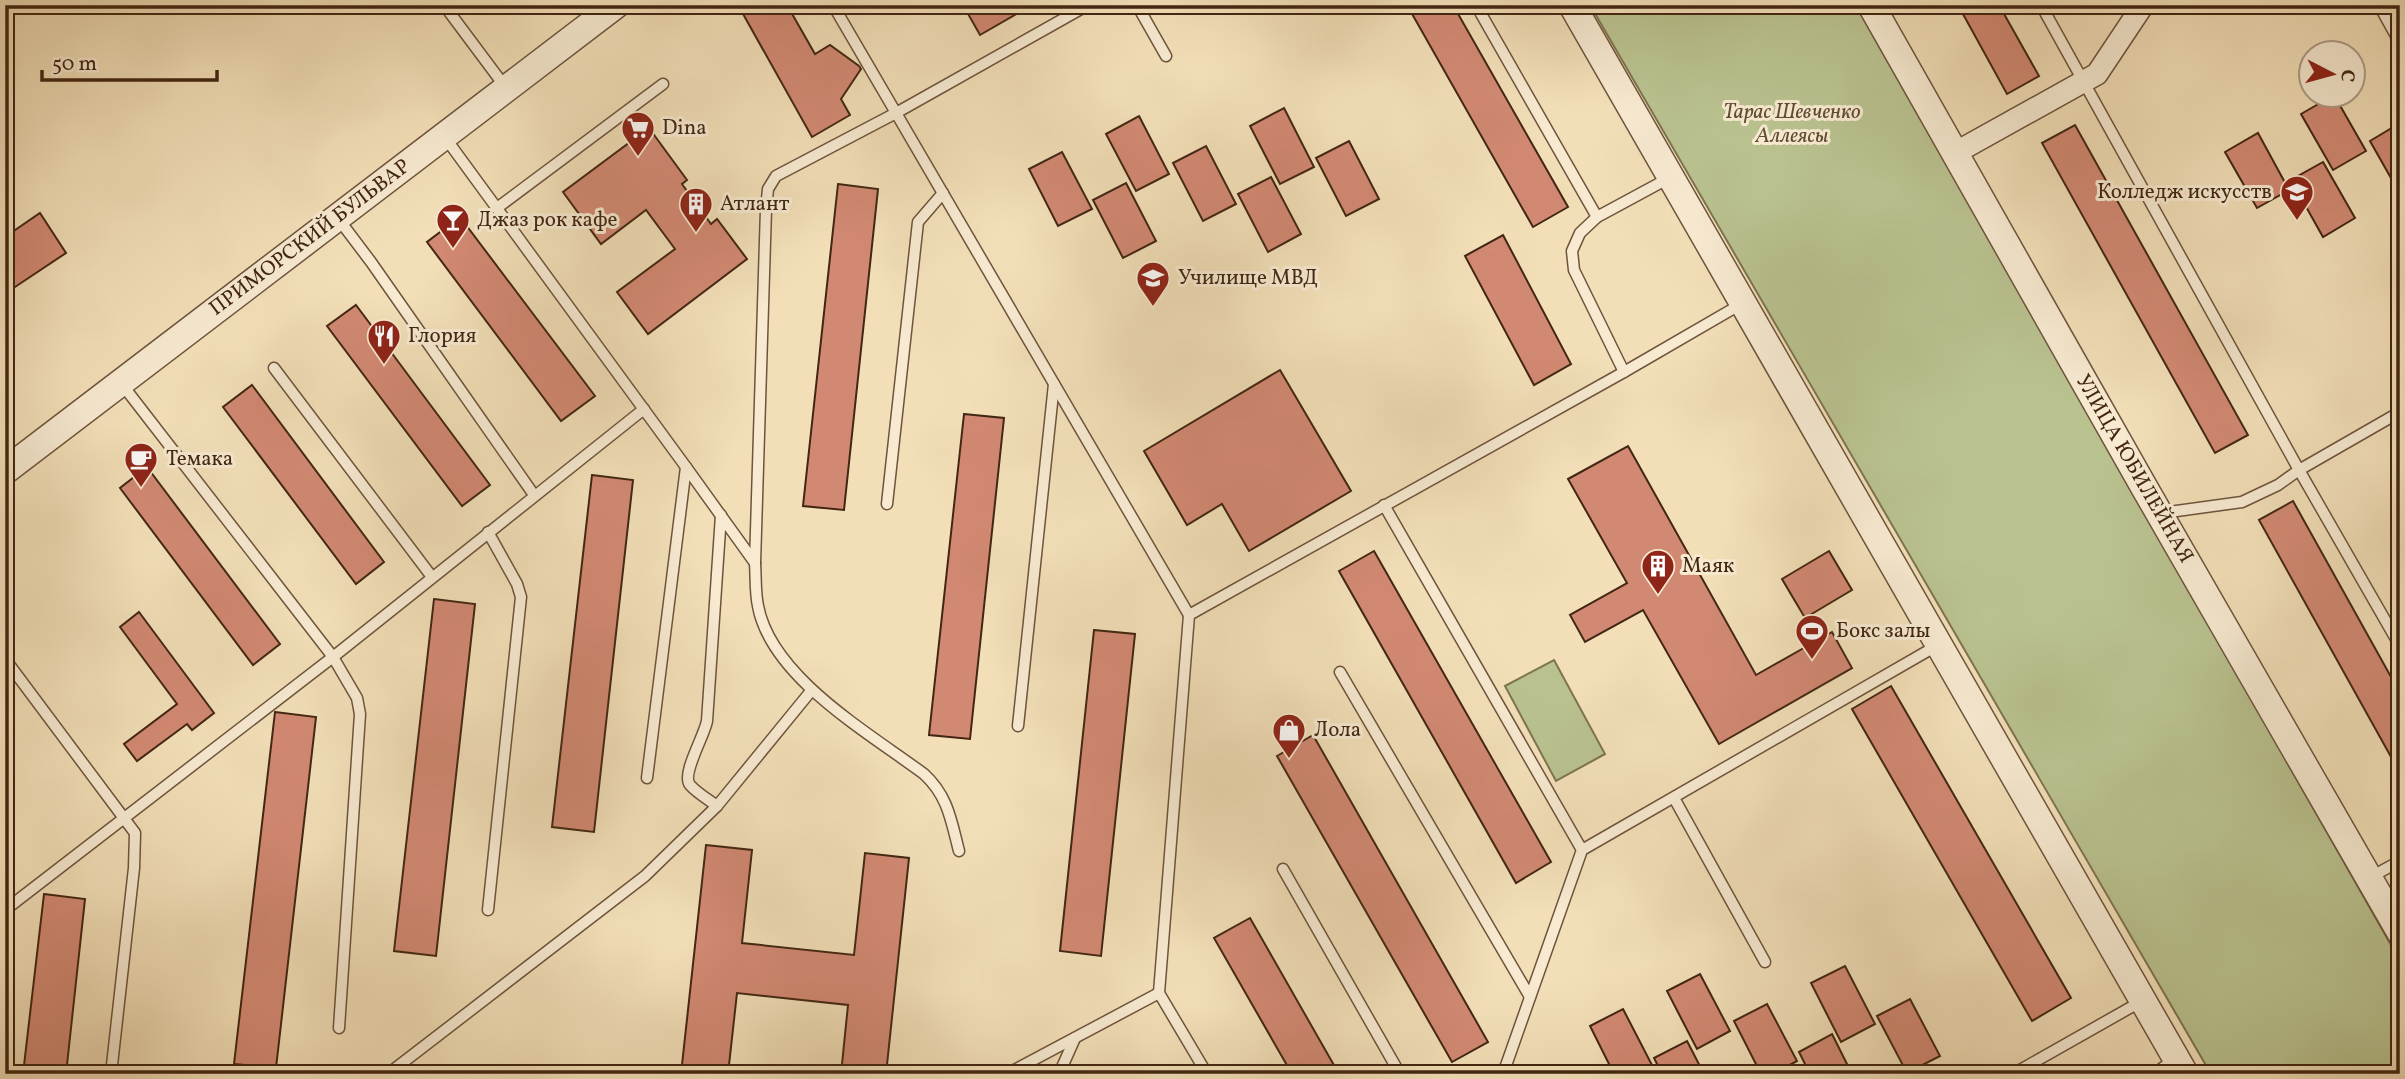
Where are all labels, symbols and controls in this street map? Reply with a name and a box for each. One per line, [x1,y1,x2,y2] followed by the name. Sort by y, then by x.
[42,38,217,82] scale bar
[2296,38,2366,108] north arrow
[52,50,97,79] text: 50 m
[2333,68,2360,83] text: С
[1723,98,1861,151] park label: Тарас Шевченко Аллеясы
[619,109,657,158] supermarket icon: Dina
[662,114,707,143] place label: Dina
[204,153,416,323] street label: ПРИМОРСКИЙ БУЛЬВАР
[2278,173,2316,222] school or university icon: Колледж искусств
[2097,178,2272,207] place label: Колледж искусств
[677,185,715,234] building icon: Атлант
[720,190,790,219] place label: Атлант
[434,201,472,250] bar icon: Джаз рок кафе
[477,206,618,235] place label: Джаз рок кафе
[1134,259,1172,308] school or university icon: Училище МВД
[1178,264,1318,293] place label: Училище МВД
[365,317,403,366] restaurant icon: Глория
[408,322,477,351] place label: Глория
[2068,369,2200,569] street label: УЛИЦА ЮБИЛЕЙНАЯ
[122,440,160,489] cafe icon: Темака
[166,445,233,474] place label: Темака
[1639,547,1677,596] building icon: Маяк
[1682,552,1734,581] place label: Маяк
[1793,612,1831,661] sports icon: Бокс залы
[1836,617,1931,646] place label: Бокс залы
[1270,711,1308,760] shop icon: Лола
[1314,716,1361,745] place label: Лола

